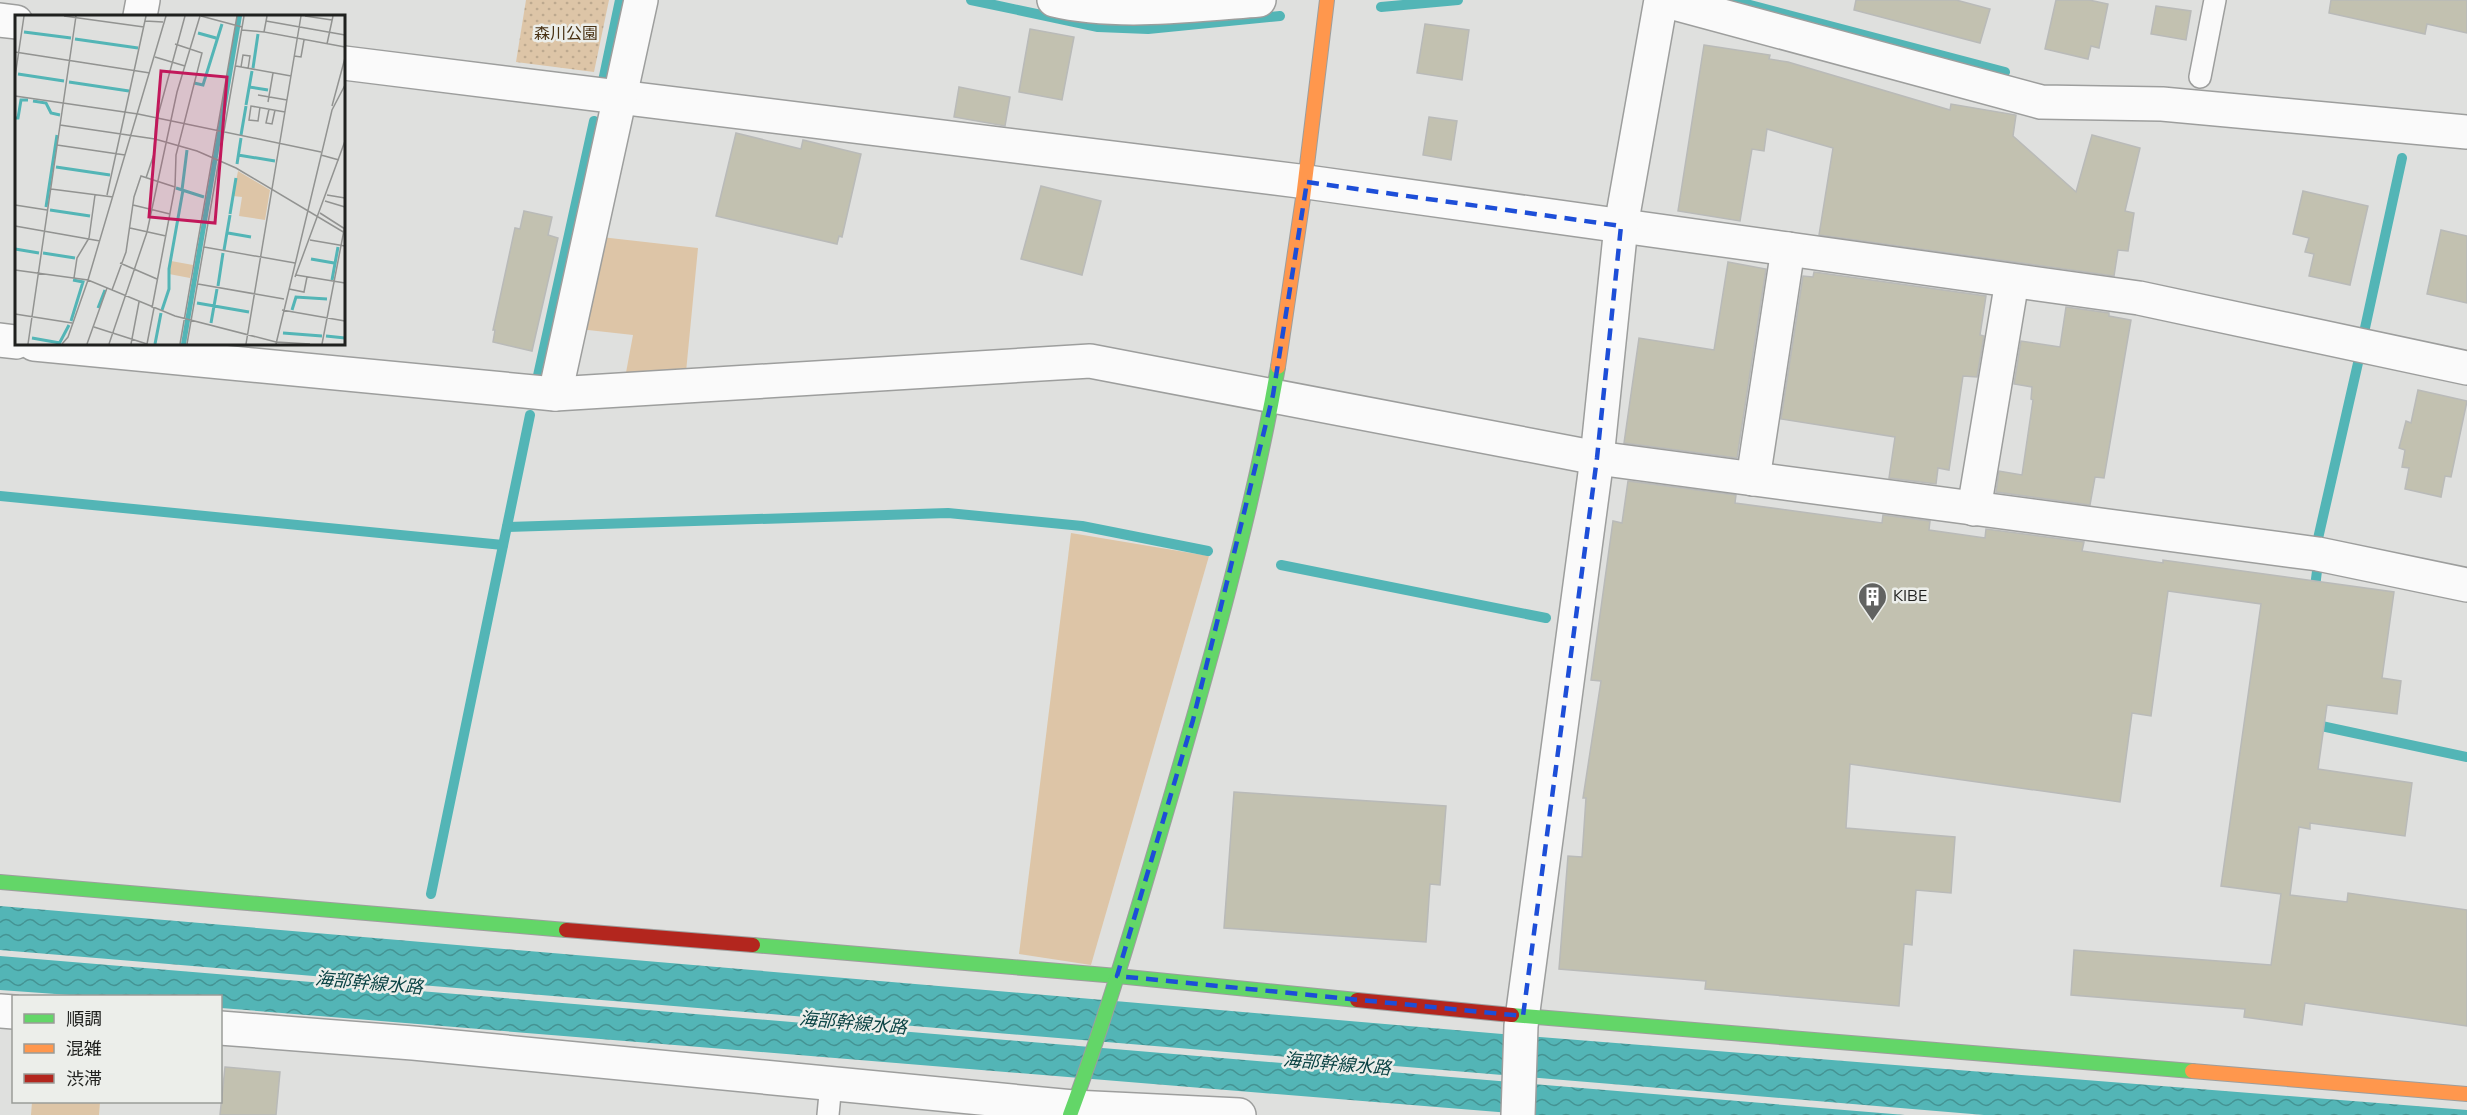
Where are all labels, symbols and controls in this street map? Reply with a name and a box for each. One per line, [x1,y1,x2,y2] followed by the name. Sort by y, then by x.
[15,15,345,345] inset map
[534,23,598,45] park label: 森川公園
[1856,580,1888,622] building icon: KIBE
[1893,585,1927,607] place label: KIBE
[314,966,426,1000] water label: 海部幹線水路
[12,995,222,1103] legend
[798,1006,910,1040] water label: 海部幹線水路
[66,1007,102,1031] text: 順調
[66,1037,102,1061] text: 混雑
[1282,1047,1394,1081] water label: 海部幹線水路
[66,1067,102,1091] text: 渋滞

